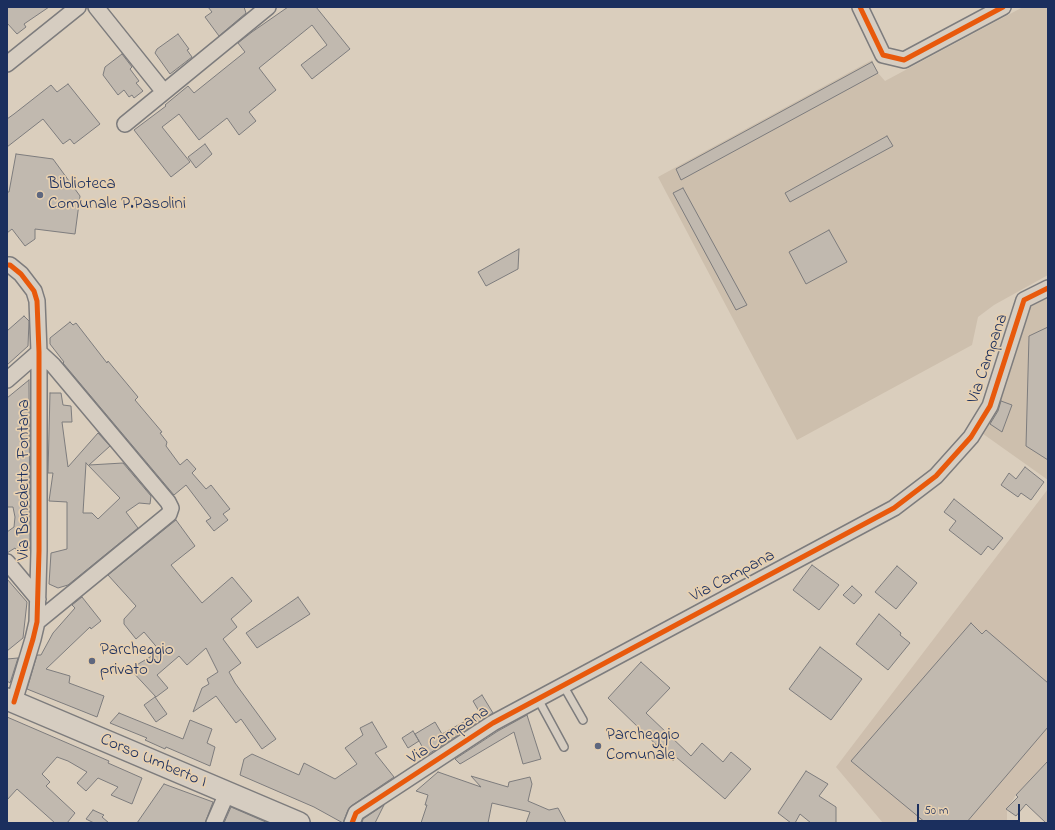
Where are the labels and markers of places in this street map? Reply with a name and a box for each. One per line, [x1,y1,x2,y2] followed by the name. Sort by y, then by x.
[48,175,186,215] place label: Biblioteca Comunale P.Pasolini
[35,190,45,200] marker: Biblioteca Comunale P.Pasolini
[100,641,174,681] place label: Parcheggio privato
[87,656,97,666] marker: Parcheggio privato
[606,726,680,766] place label: Parcheggio Comunale
[593,741,603,751] marker: Parcheggio Comunale

